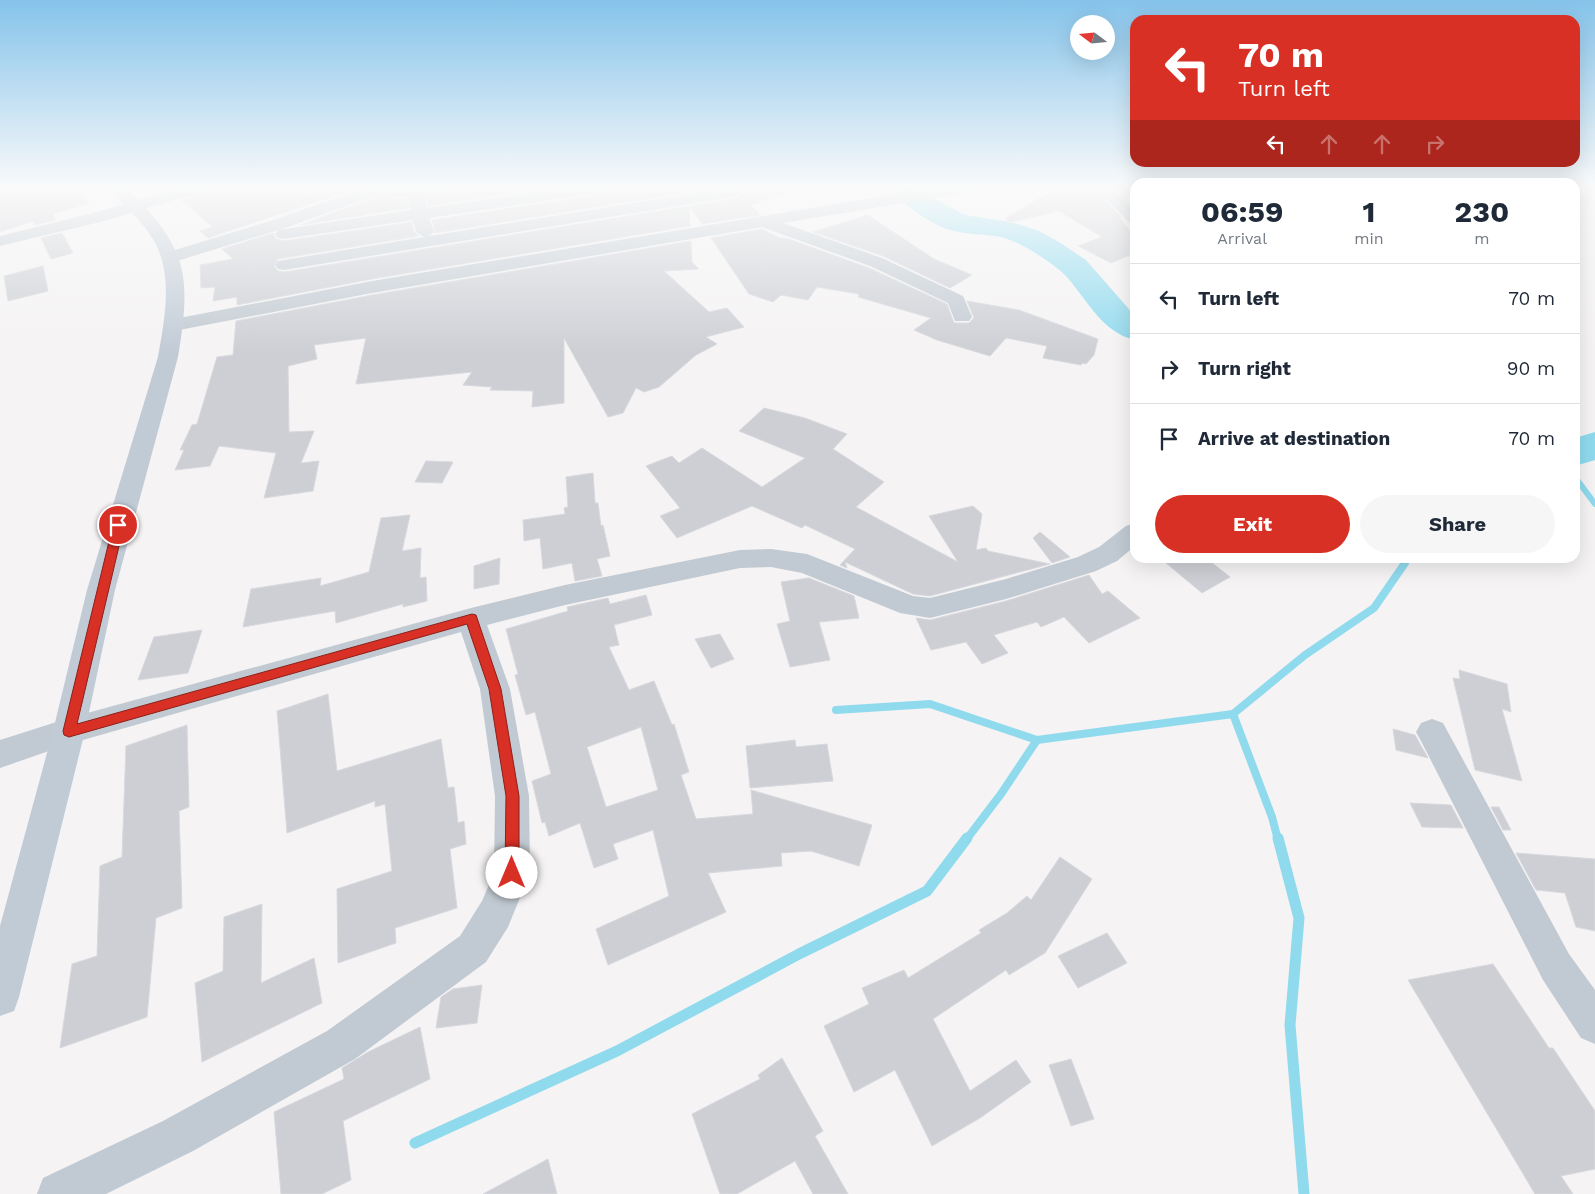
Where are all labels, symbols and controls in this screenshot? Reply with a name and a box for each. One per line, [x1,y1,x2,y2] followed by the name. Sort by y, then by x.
[1070,15,1115,60] north arrow
[1070,15,1115,60] map controls
[1238,34,1324,76] text: 70 m
[1155,35,1220,100] icon: left
[1238,76,1330,101] text: Turn left
[1262,130,1290,158] icon: left
[1315,130,1343,158] icon: ahead
[1368,130,1396,158] icon: ahead
[1421,130,1449,158] icon: right
[1201,194,1284,229] text: 06:59
[1362,194,1375,229] text: 1
[1454,194,1509,229] text: 230
[1217,229,1267,248] text: Arrival
[1354,229,1384,248] text: min
[1474,229,1489,248] text: m
[1155,285,1183,313] icon: left
[1198,287,1279,310] text: Turn left
[1508,287,1555,310] text: 70 m
[1155,355,1183,383] icon: right
[1198,357,1291,380] text: Turn right
[1507,357,1555,380] text: 90 m
[1155,425,1183,453] icon: arrive
[1198,427,1390,450] text: Arrive at destination
[1508,427,1555,450] text: 70 m
[1155,495,1350,553] button: Exit
[1360,495,1555,553] button: Share
[97,504,139,546] pin
[104,511,132,539] icon: arrive
[485,846,537,898] position arrow

